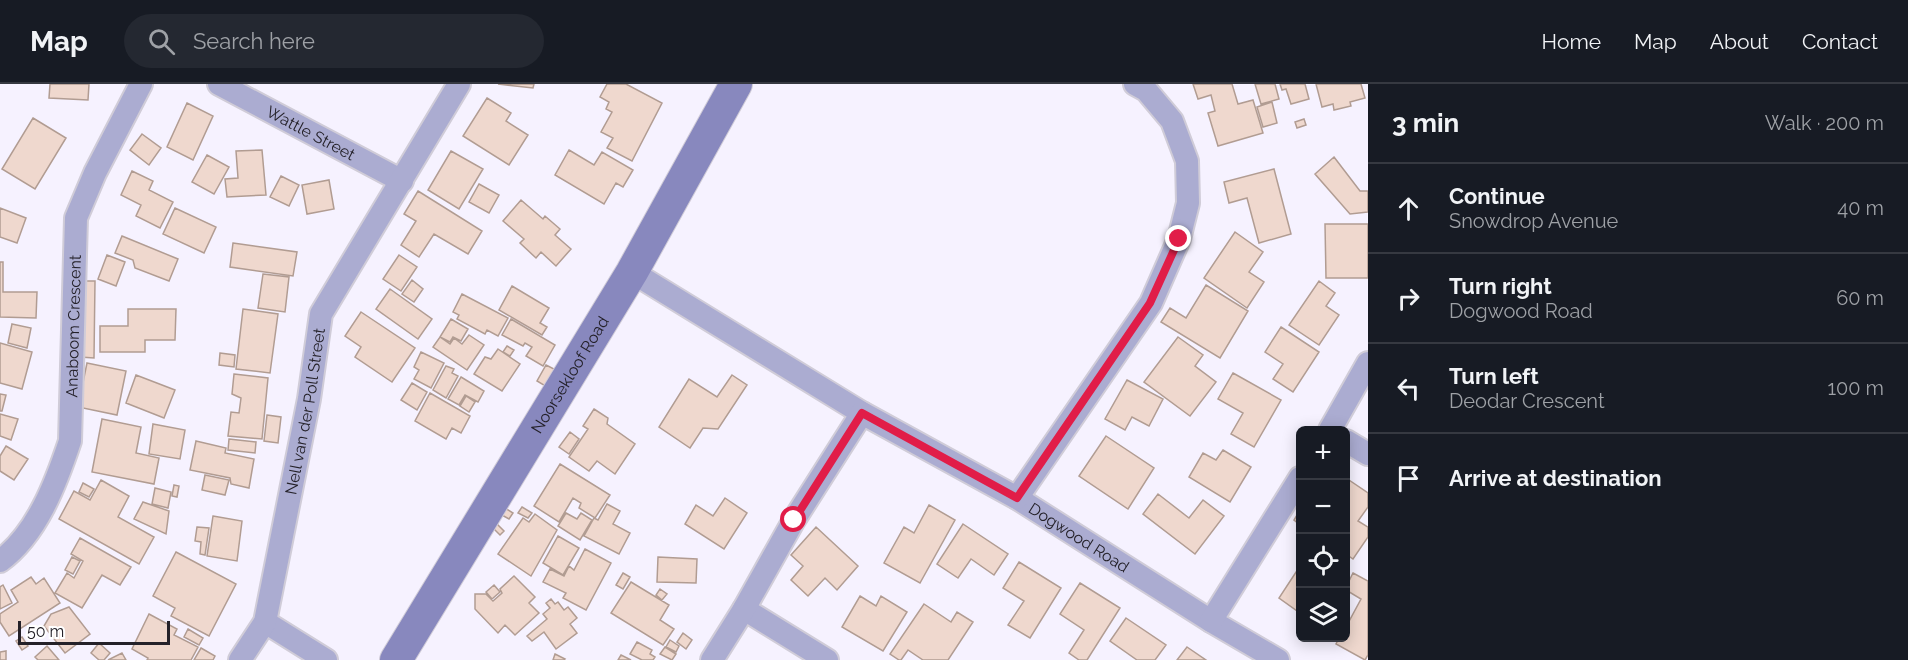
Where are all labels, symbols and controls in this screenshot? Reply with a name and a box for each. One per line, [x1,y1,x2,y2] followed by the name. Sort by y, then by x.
[124,14,544,68] search box
[30,25,88,58] text: Map
[145,25,178,58] icon: search
[193,28,315,54] text: Search here
[1542,29,1601,54] text: Home
[1634,29,1677,54] text: Map
[1710,29,1769,54] text: About
[1802,29,1878,54] text: Contact
[263,101,359,164] street label: Wattle Street
[1392,108,1459,138] text: 3 min
[1765,111,1884,135] text: Walk · 200 m
[1449,183,1545,209] text: Continue
[1392,192,1425,225] icon: ahead
[1837,196,1884,220] text: 40 m
[1449,209,1618,233] text: Snowdrop Avenue
[1165,225,1191,251] route end
[62,254,85,398] street label: Anaboom Crescent
[1449,273,1552,299] text: Turn right
[1392,282,1425,315] icon: right
[1836,286,1884,310] text: 60 m
[1449,299,1593,323] text: Dogwood Road
[527,313,612,437] street label: Noorsekloof Road
[281,326,329,496] street label: Nell van der Poll Street
[1449,363,1539,389] text: Turn left
[1392,372,1425,405] icon: left
[1827,376,1884,400] text: 100 m
[1449,389,1605,413] text: Deodar Crescent
[1296,426,1350,642] map controls
[1296,426,1350,480] button: +
[1392,462,1425,495] icon: arrive
[1449,465,1662,491] text: Arrive at destination
[1296,480,1350,534] button: −
[1025,498,1133,576] street label: Dogwood Road
[780,506,806,532] route start
[1296,534,1350,588] button: locate
[1296,588,1350,642] button: layers
[18,618,170,646] scale bar
[27,622,64,641] text: 50 m

